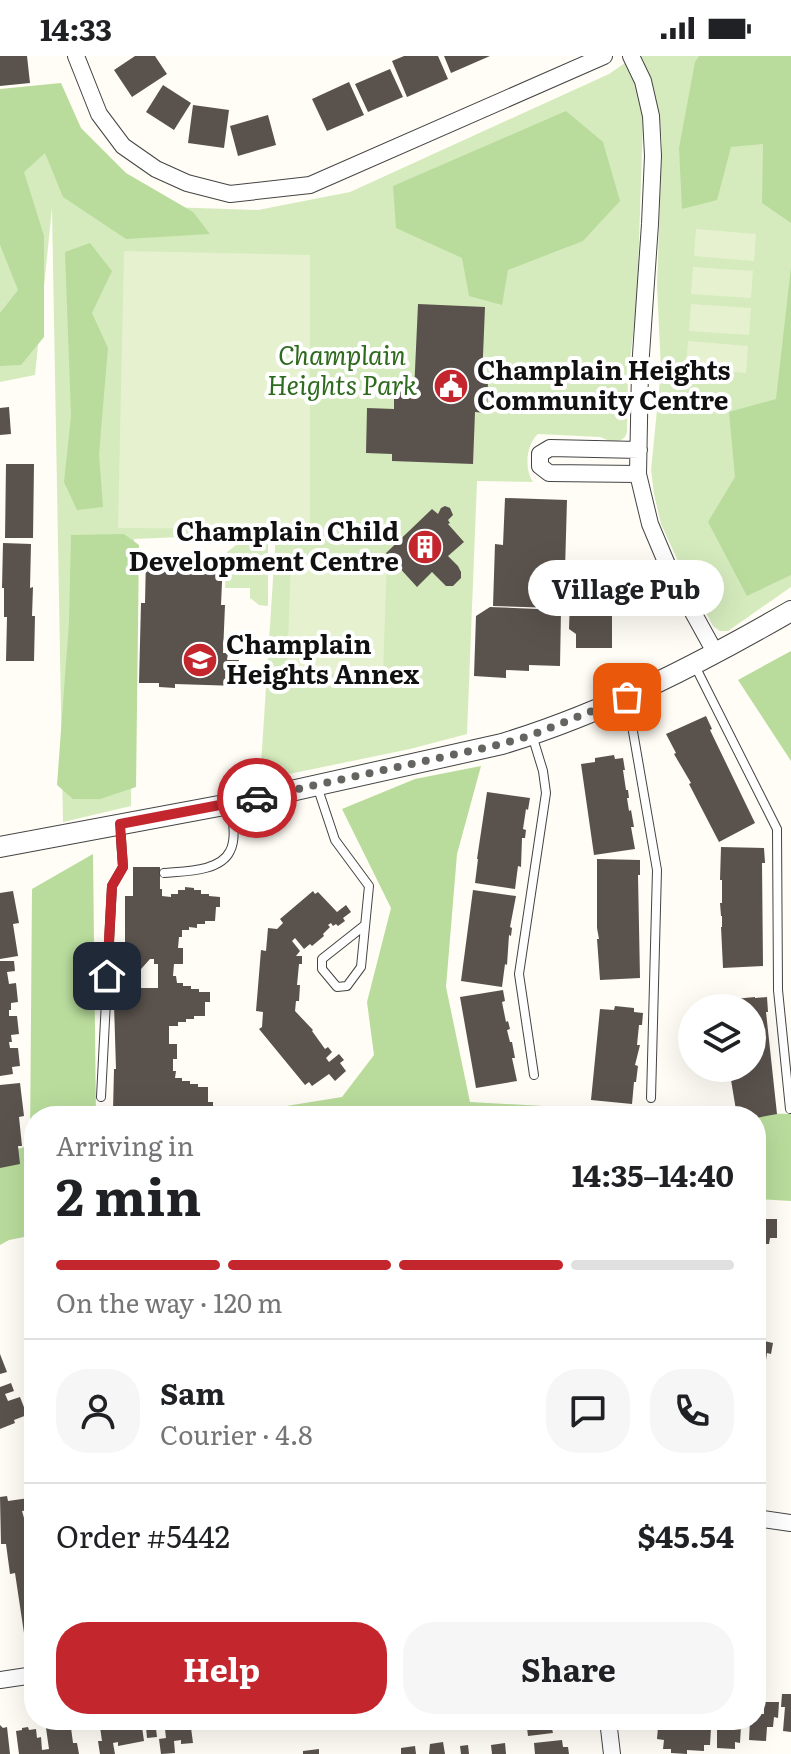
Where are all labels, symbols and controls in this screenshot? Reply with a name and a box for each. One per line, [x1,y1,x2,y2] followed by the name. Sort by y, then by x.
[40,6,112,50] text: 14:33
[267,334,418,403] park label: Champlain Heights Park
[477,349,731,418] place label: Champlain Heights Community Centre
[432,367,470,405] public building icon: Champlain Heights Community Centre
[129,510,399,579] place label: Champlain Child Development Centre
[406,528,444,566] building icon: Champlain Child Development Centre
[529,561,725,617] callout: Village Pub
[552,568,700,607] text: Village Pub
[226,623,419,692] place label: Champlain Heights Annex
[181,641,219,679] school or university icon: Champlain Heights Annex
[593,663,661,731] pin
[605,675,649,719] icon: bag
[217,758,297,838] courier
[235,776,279,820] icon: car
[73,942,141,1010] pin
[85,954,129,998] icon: home
[678,994,766,1082] map controls
[678,994,766,1082] button: layers
[56,1125,194,1164] text: Arriving in
[572,1152,734,1196] text: 14:35–14:40
[56,1155,201,1232] text: 2 min
[56,1282,282,1321] text: On the way · 120 m
[56,1369,140,1453] button: person
[546,1369,630,1453] button: chat
[650,1369,734,1453] button: phone
[160,1370,225,1414] text: Sam
[160,1414,313,1453] text: Courier · 4.8
[56,1513,230,1557] text: Order #5442
[637,1513,734,1557] text: $45.54
[56,1622,387,1714] button: Help
[403,1622,734,1714] button: Share

